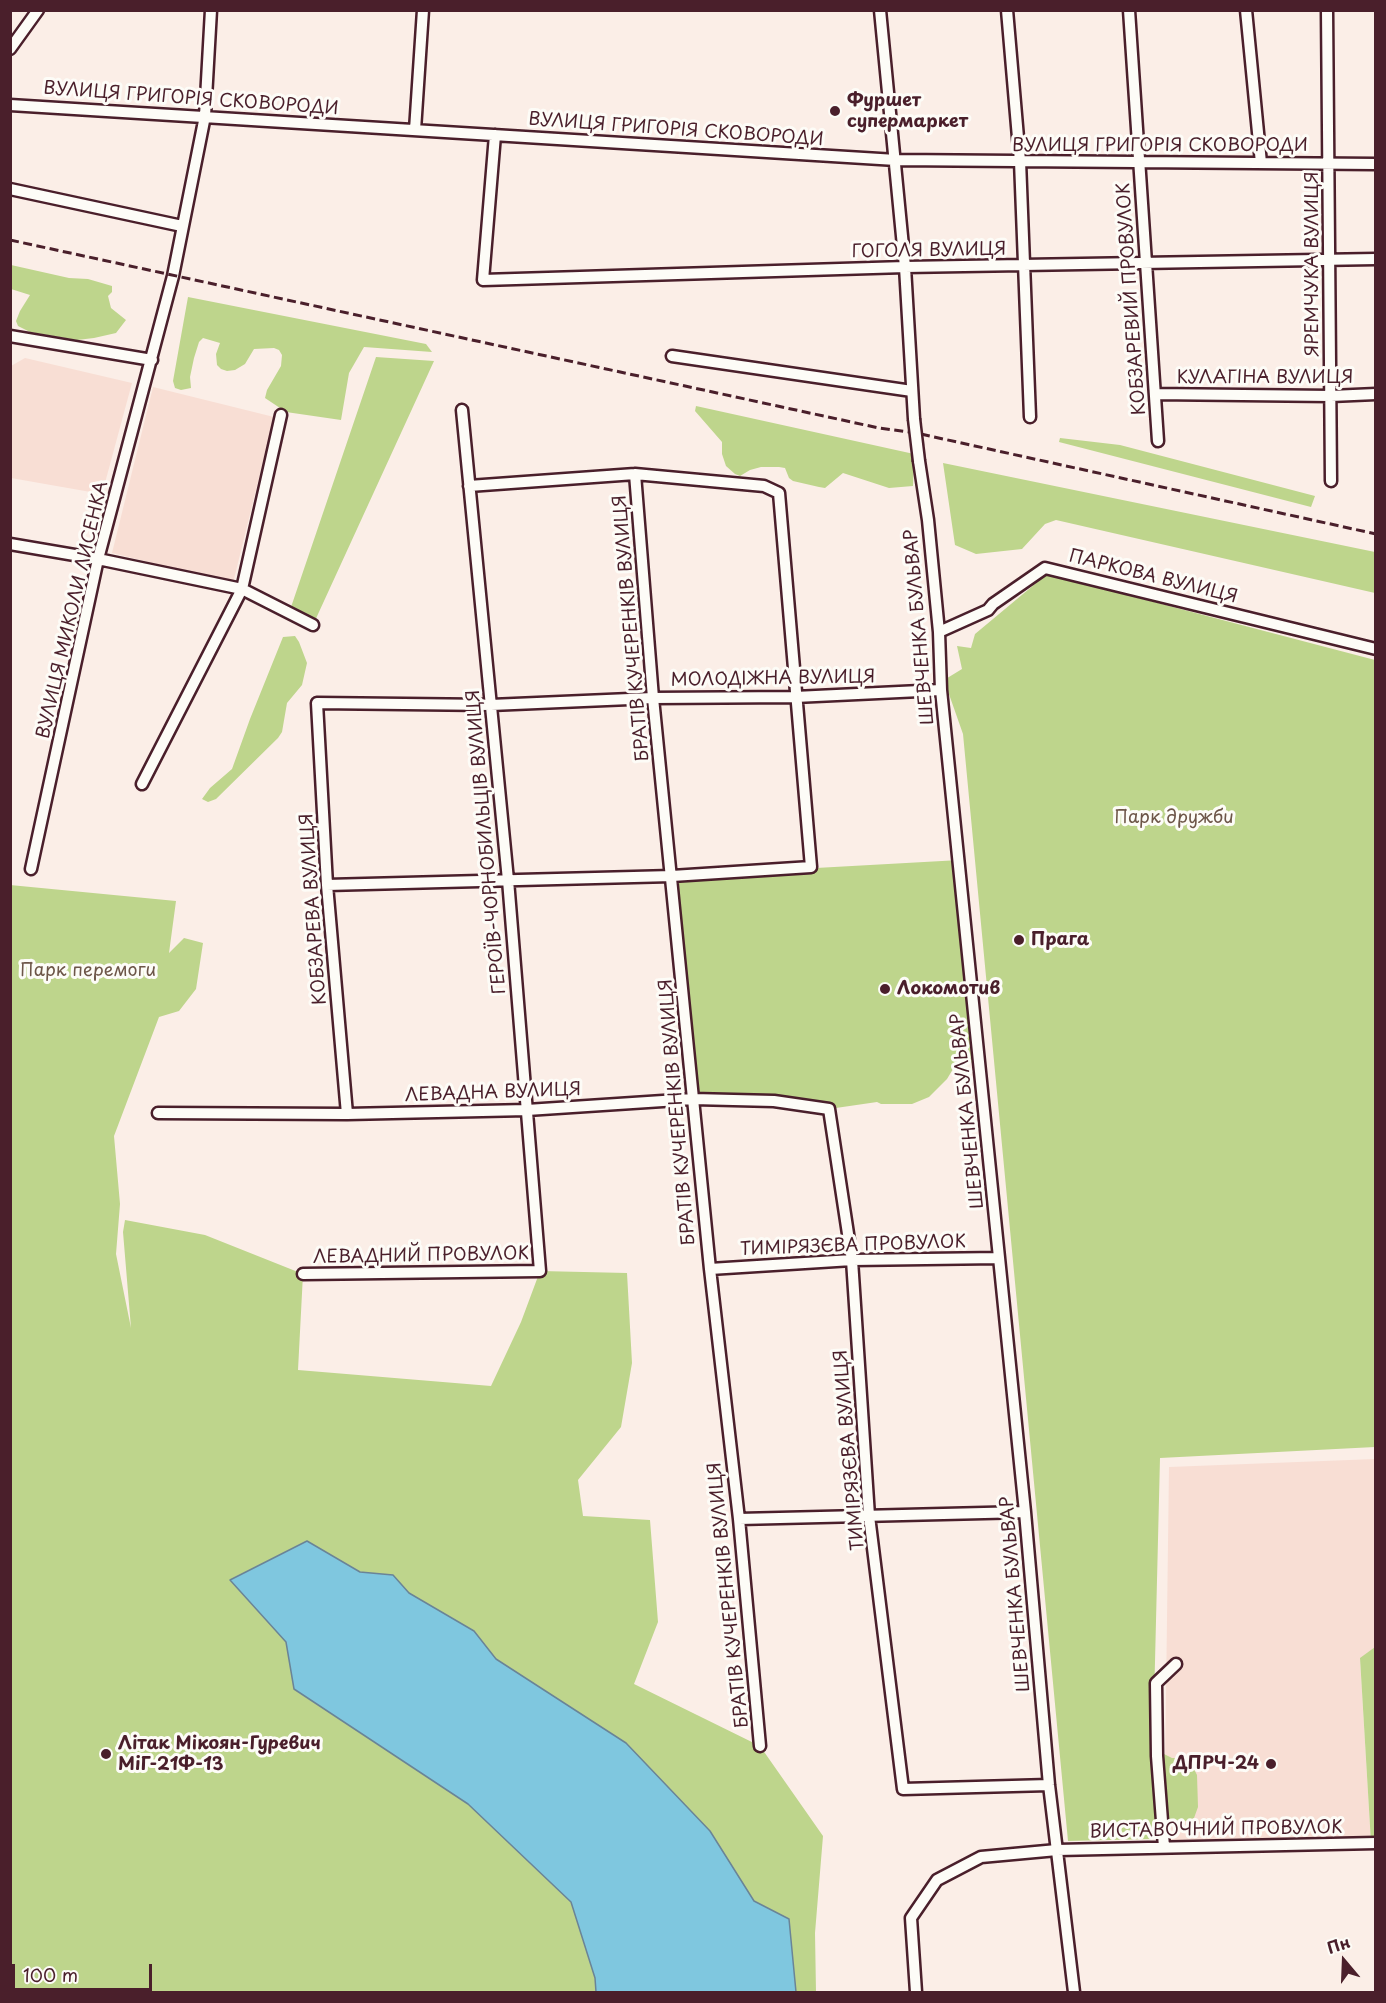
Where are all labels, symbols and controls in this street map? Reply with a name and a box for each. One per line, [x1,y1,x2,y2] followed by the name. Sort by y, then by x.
[43,78,339,120] street label: ВУЛИЦЯ ГРИГОРІЯ СКОВОРОДИ
[847,90,968,132] place label: Фуршет супермаркет
[828,104,842,118] marker: Фуршет супермаркет
[528,109,824,151] street label: ВУЛИЦЯ ГРИГОРІЯ СКОВОРОДИ
[1012,135,1308,157] street label: ВУЛИЦЯ ГРИГОРІЯ СКОВОРОДИ
[1302,171,1324,357] street label: ЯРЕМЧУКА ВУЛИЦЯ
[1113,182,1151,416] street label: КОБЗАРЕВИЙ ПРОВУЛОК
[852,239,1006,263] street label: ГОГОЛЯ ВУЛИЦЯ
[1177,367,1353,389] street label: КУЛАГІНА ВУЛИЦЯ
[33,479,113,741] street label: ВУЛИЦЯ МИКОЛИ ЛИСЕНКА
[610,494,654,762] street label: БРАТІВ КУЧЕРЕНКІВ ВУЛИЦЯ
[901,528,939,726] street label: ШЕВЧЕНКА БУЛЬВАР
[1067,546,1239,608] street label: ПАРКОВА ВУЛИЦЯ
[671,666,875,692] street label: МОЛОДІЖНА ВУЛИЦЯ
[463,689,511,995] street label: ГЕРОЇВ-ЧОРНОБИЛЬЦІВ ВУЛИЦЯ
[1114,807,1234,829] park label: Парк дружби
[297,812,331,1006] street label: КОБЗАРЕВА ВУЛИЦЯ
[1031,929,1089,951] place label: Прага
[1012,933,1026,947] marker: Прага
[20,960,156,982] park label: Парк перемоги
[656,978,700,1246] street label: БРАТІВ КУЧЕРЕНКІВ ВУЛИЦЯ
[897,978,1000,1000] place label: Локомотив
[878,982,892,996] marker: Локомотив
[947,1012,989,1210] street label: ШЕВЧЕНКА БУЛЬВАР
[404,1079,582,1107] street label: ЛЕВАДНА ВУЛИЦЯ
[740,1231,966,1261] street label: ТИМІРЯЗЄВА ПРОВУЛОК
[313,1243,529,1269] street label: ЛЕВАДНИЙ ПРОВУЛОК
[830,1349,870,1551] street label: ТИМІРЯЗЄВА ВУЛИЦЯ
[704,1461,754,1729] street label: БРАТІВ КУЧЕРЕНКІВ ВУЛИЦЯ
[997,1495,1035,1693] street label: ШЕВЧЕНКА БУЛЬВАР
[118,1733,321,1776] place label: Літак Мікоян-Гуревич МiГ-21Ф-13
[99,1747,113,1761] marker: Літак Мікоян-Гуревич МiГ-21Ф-13
[1173,1753,1259,1775] place label: ДПРЧ-24
[1264,1757,1278,1771] marker: ДПРЧ-24
[1089,1817,1343,1843] street label: ВИСТАВОЧНИЙ ПРОВУЛОК
[1323,1929,1353,1959] text: Пн
[1314,1931,1374,1991] north arrow
[15,1952,154,1990] scale bar
[23,1961,78,1988] text: 100 m

